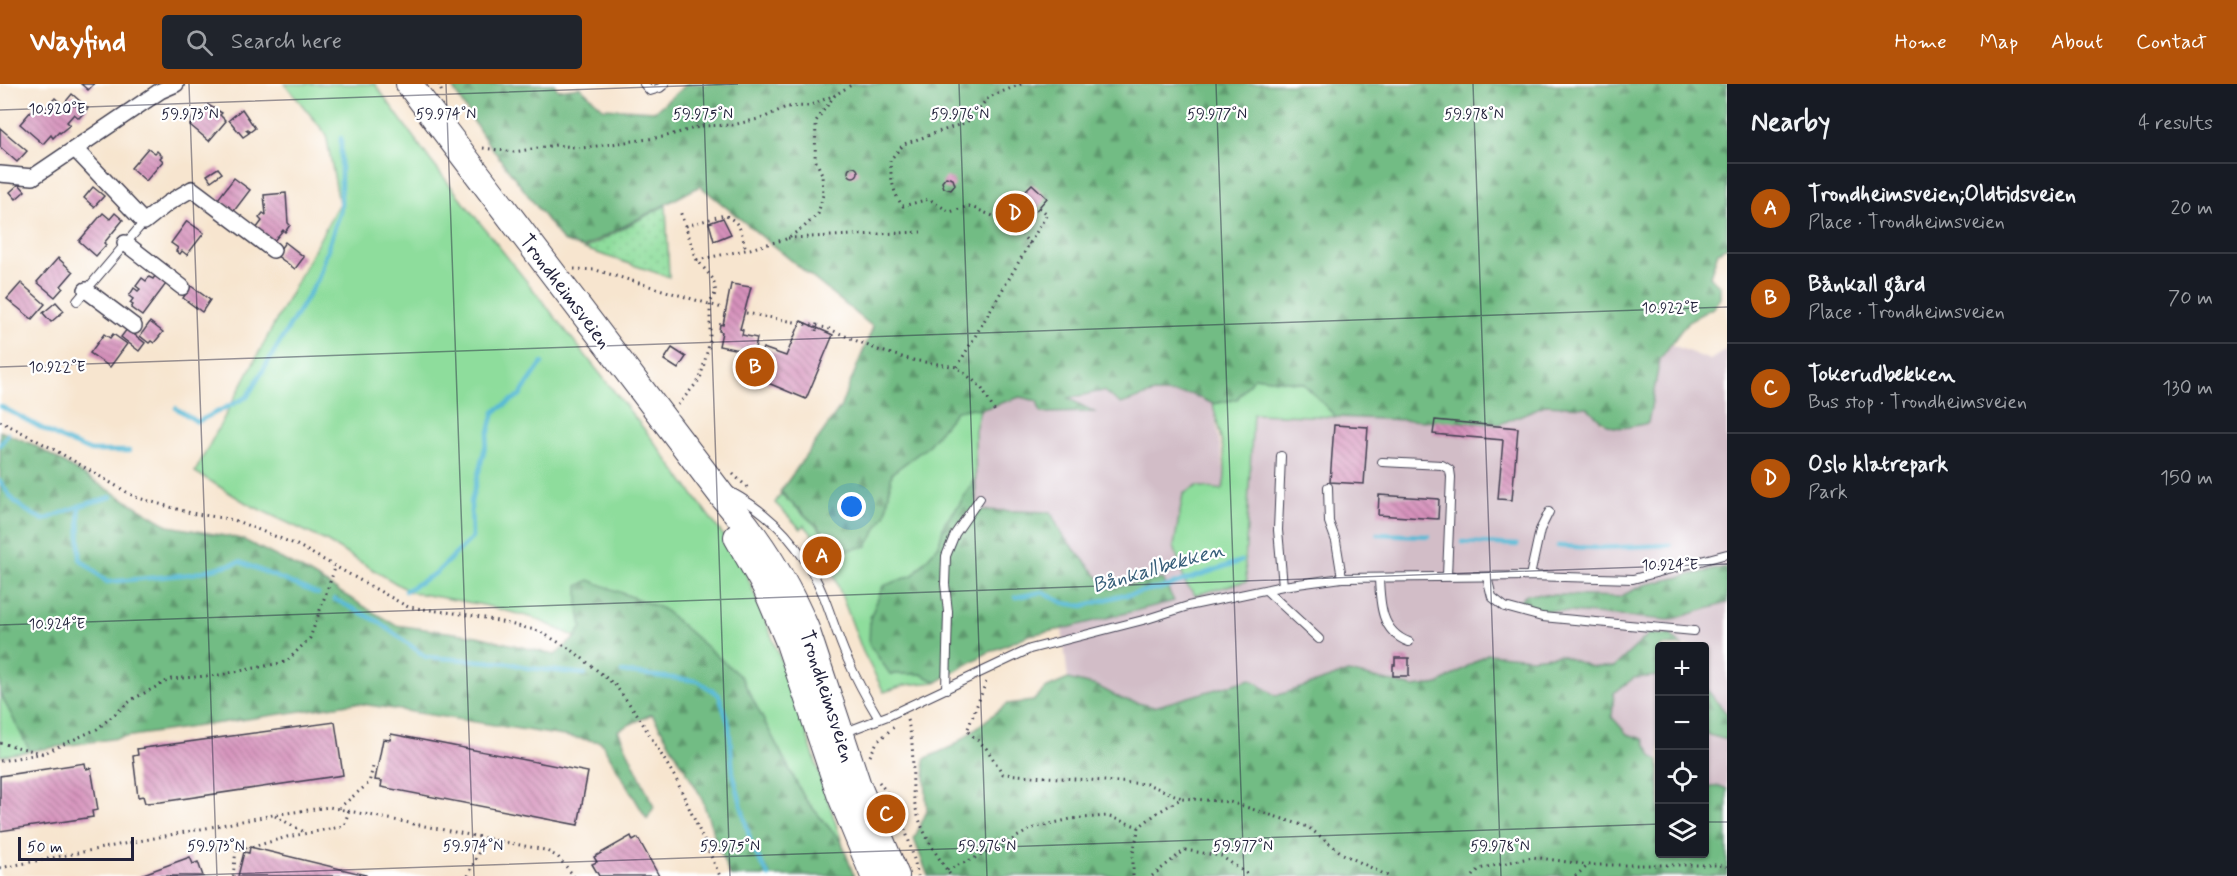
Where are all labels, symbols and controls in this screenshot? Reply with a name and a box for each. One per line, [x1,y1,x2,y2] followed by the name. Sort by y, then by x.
[162,15,582,69] search box
[30,24,126,61] text: Wayfind
[183,26,216,59] icon: search
[231,28,342,56] text: Search here
[1895,28,1947,56] text: Home
[1980,28,2018,56] text: Map
[2051,28,2103,56] text: About
[2136,28,2207,56] text: Contact
[29,100,86,120] text: 10.920°E
[161,105,219,125] text: 59.973°N
[416,105,476,125] text: 59.974°N
[673,105,733,125] text: 59.975°N
[931,105,989,125] text: 59.976°N
[1187,105,1247,125] text: 59.977°N
[1444,105,1504,125] text: 59.978°N
[1751,106,1830,140] text: Nearby
[2138,110,2213,137] text: 4 results
[1808,181,2076,209] text: Trondheimsveien;Oldtidsveien
[996,190,1034,236] pin: D
[1764,195,1777,222] text: A
[2170,195,2213,222] text: 20 m
[1808,209,2005,236] text: Place · Trondheimsveien
[513,229,617,355] street label: Trondheimsveien
[1808,271,1925,299] text: Bånkall gård
[1764,285,1777,312] text: B
[2168,285,2213,312] text: 70 m
[1642,299,1699,319] text: 10.922°E
[1808,299,2005,326] text: Place · Trondheimsveien
[736,344,774,390] pin: B
[29,358,86,378] text: 10.922°E
[1808,361,1955,389] text: Tokerudbekken
[1763,375,1778,402] text: C
[2162,375,2213,402] text: 130 m
[1808,389,2027,416] text: Bus stop · Trondheimsveien
[1808,451,1948,479] text: Oslo klatrepark
[1764,465,1777,492] text: D
[2160,465,2213,492] text: 150 m
[1808,479,1848,506] text: Park
[837,492,866,521] your location
[802,534,842,578] pin: A
[1089,536,1228,600] water label: Bånkallbekken
[1642,556,1699,576] text: 10.924°E
[29,615,86,635] text: 10.924°E
[792,627,861,766] street label: Trondheimsveien
[1655,642,1709,858] map controls
[1655,642,1709,696] button: +
[1655,696,1709,750] button: −
[1655,750,1709,804] button: locate
[866,792,906,836] pin: C
[1655,804,1709,858] button: layers
[18,834,134,862] scale bar
[27,837,63,858] text: 50 m
[187,837,245,857] text: 59.973°N
[443,837,503,857] text: 59.974°N
[700,837,760,857] text: 59.975°N
[958,837,1016,857] text: 59.976°N
[1213,837,1273,857] text: 59.977°N
[1470,837,1530,857] text: 59.978°N

